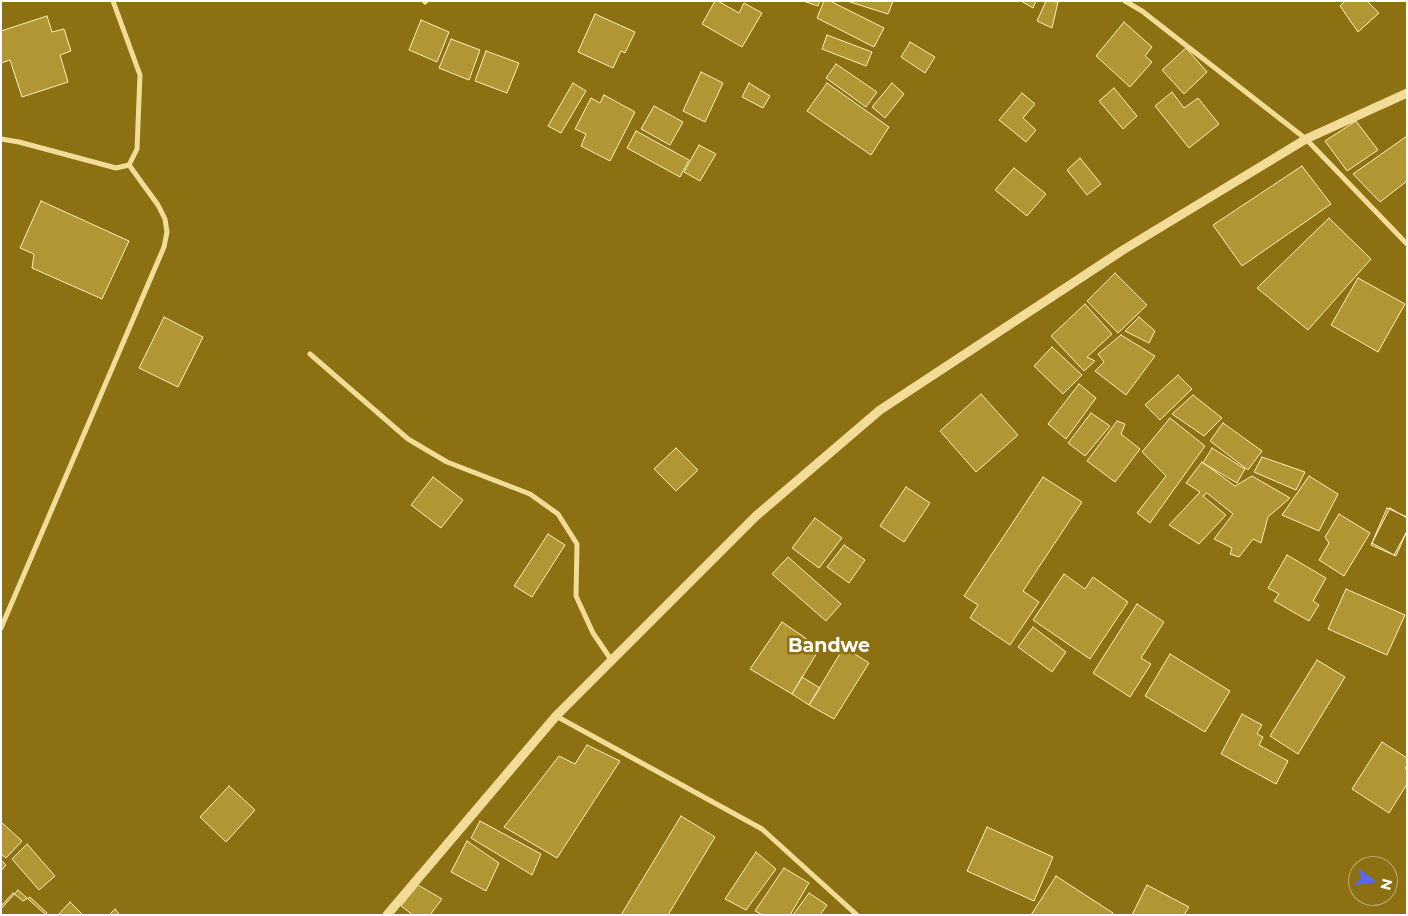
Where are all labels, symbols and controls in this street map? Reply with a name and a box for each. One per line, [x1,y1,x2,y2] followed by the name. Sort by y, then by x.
[788,635,870,657] district label: Bandwe
[1348,856,1398,906] north arrow
[1376,877,1397,892] text: N

